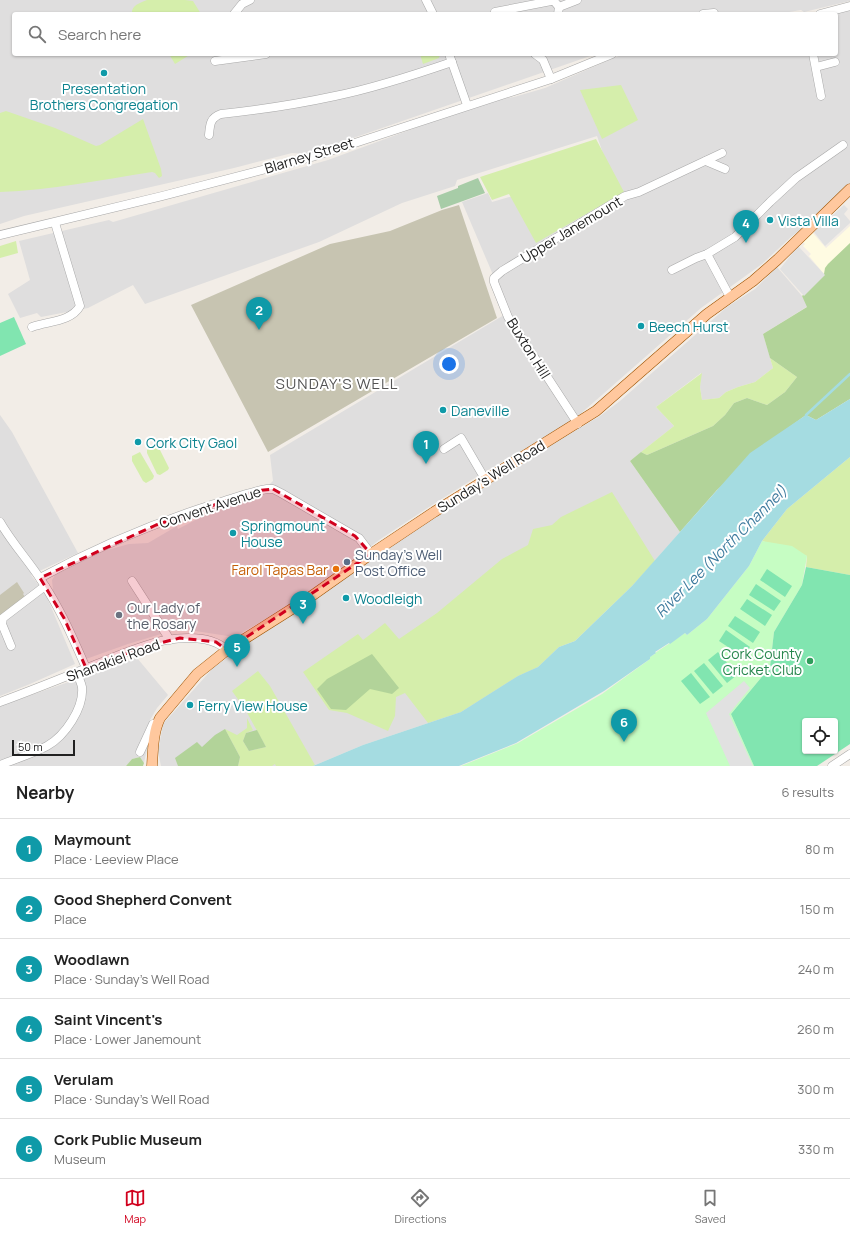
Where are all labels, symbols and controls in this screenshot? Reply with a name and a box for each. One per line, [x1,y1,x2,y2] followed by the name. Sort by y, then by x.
[12,12,838,56] search box
[26,23,48,45] icon: search
[58,24,141,45] text: Search here
[99,68,109,78] marker: Presentation Brothers Congregation
[30,79,178,114] place label: Presentation Brothers Congregation
[262,132,356,178] street label: Blarney Street
[517,191,626,267] street label: Upper Janemount
[733,210,759,243] pin: 4
[778,211,839,230] place label: Vista Villa
[765,215,775,225] marker: Vista Villa
[246,297,272,330] pin: 2
[503,314,555,382] street label: Buxton Hill
[649,317,729,336] place label: Beech Hurst
[636,321,646,331] marker: Beech Hurst
[439,354,459,374] your location
[276,373,398,394] district label: SUNDAY'S WELL
[451,401,509,420] place label: Daneville
[438,405,448,415] marker: Daneville
[413,431,439,464] pin: 1
[146,433,237,452] place label: Cork City Gaol
[434,435,548,517] street label: Sunday's Well Road
[133,437,143,447] marker: Cork City Gaol
[650,480,792,622] water label: River Lee (North Channel)
[157,482,263,532] street label: Convent Avenue
[241,516,326,551] place label: Springmount House
[228,528,238,538] marker: Springmount House
[355,545,442,580] place label: Sunday's Well Post Office
[342,557,352,567] marker: Sunday's Well Post Office
[231,560,328,579] place label: Farol Tapas Bar
[331,564,341,574] marker: Farol Tapas Bar
[354,589,422,608] place label: Woodleigh
[290,591,316,624] pin: 3
[341,593,351,603] marker: Woodleigh
[127,598,200,633] place label: Our Lady of the Rosary
[114,610,124,620] marker: Our Lady of the Rosary
[63,634,163,686] street label: Shanakiel Road
[224,634,250,667] pin: 5
[721,644,803,679] place label: Cork County Cricket Club
[805,656,815,666] marker: Cork County Cricket Club
[198,696,308,715] place label: Ferry View House
[185,700,195,710] marker: Ferry View House
[611,709,637,742] pin: 6
[802,718,838,754] map controls
[802,718,838,754] button: locate
[12,738,75,757] scale bar
[18,739,43,754] text: 50 m
[16,781,74,804] text: Nearby
[782,783,834,801] text: 6 results
[54,829,131,850] text: Maymount
[26,840,32,858] text: 1
[805,840,834,858] text: 80 m
[54,850,179,868] text: Place · Leeview Place
[54,889,232,910] text: Good Shepherd Convent
[25,900,33,918] text: 2
[800,900,834,918] text: 150 m
[54,910,87,928] text: Place
[54,949,130,970] text: Woodlawn
[25,960,33,978] text: 3
[798,960,834,978] text: 240 m
[54,970,209,988] text: Place · Sunday's Well Road
[54,1009,162,1030] text: Saint Vincent's
[25,1020,33,1038] text: 4
[797,1020,834,1038] text: 260 m
[54,1030,201,1048] text: Place · Lower Janemount
[54,1069,113,1090] text: Verulam
[25,1080,33,1098] text: 5
[797,1080,834,1098] text: 300 m
[54,1090,209,1108] text: Place · Sunday's Well Road
[54,1129,202,1150] text: Cork Public Museum
[25,1140,33,1158] text: 6
[798,1140,834,1158] text: 330 m
[54,1150,106,1168] text: Museum
[124,1187,146,1226] tab: Map
[394,1187,447,1226] tab: Directions
[695,1187,726,1226] tab: Saved

